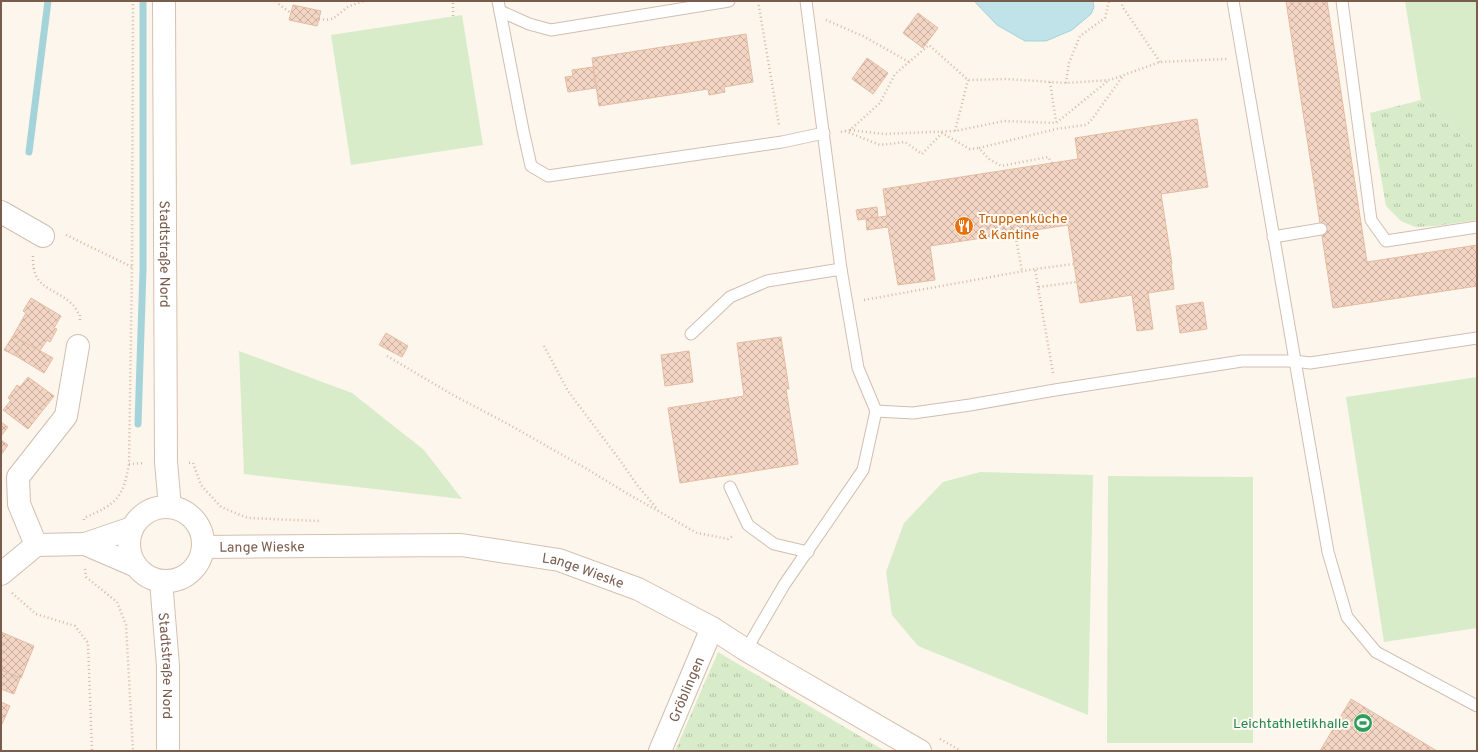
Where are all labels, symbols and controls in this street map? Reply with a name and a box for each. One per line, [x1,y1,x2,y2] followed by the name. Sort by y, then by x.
[155,200,172,308] street label: Stadtstraße Nord
[978,211,1067,244] place label: Truppenküche & Kantine
[953,215,975,237] restaurant icon: Truppenküche & Kantine
[219,539,305,557] street label: Lange Wieske
[541,551,626,593] street label: Lange Wieske
[154,612,175,719] street label: Stadtstraße Nord
[666,655,709,725] street label: Gröblingen
[1352,712,1374,734] sports icon: Leichtathletikhalle
[1233,716,1349,733] place label: Leichtathletikhalle

